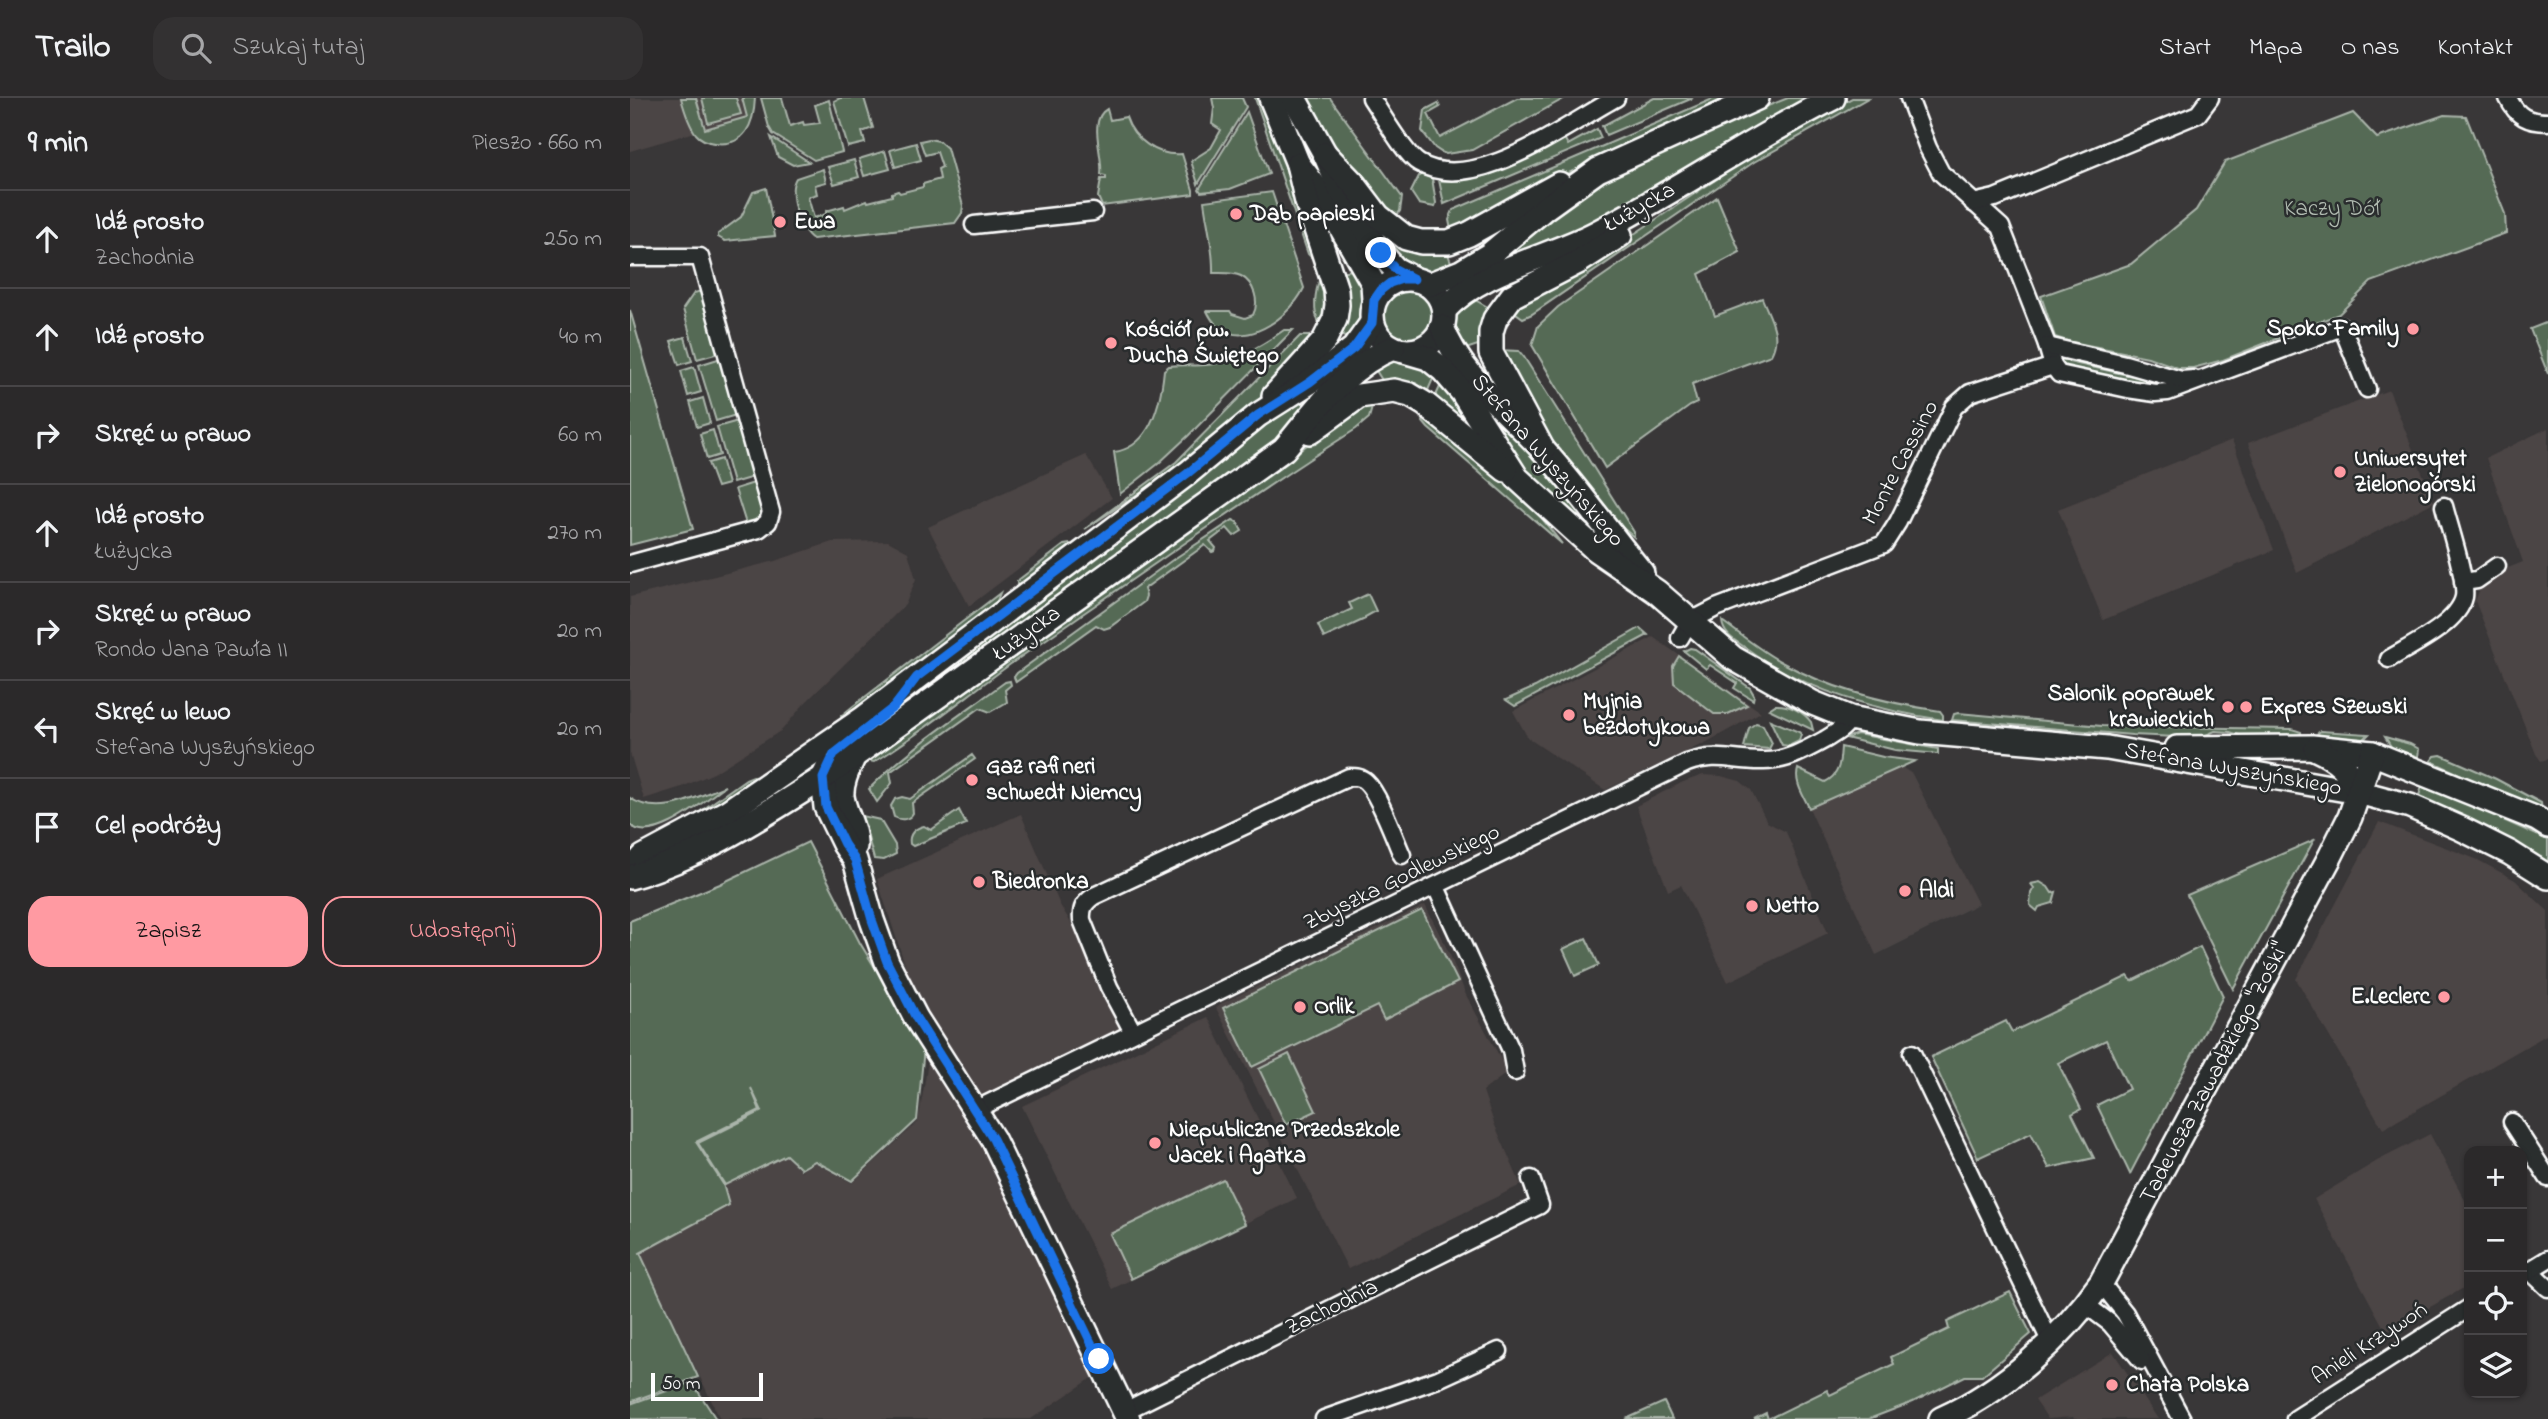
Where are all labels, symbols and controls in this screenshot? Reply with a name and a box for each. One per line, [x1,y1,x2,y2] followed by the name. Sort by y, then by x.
[153,17,643,80] search box
[35,24,111,72] text: Trailo
[177,29,215,67] icon: search
[233,29,364,67] text: Szukaj tutaj
[2159,31,2211,66] text: Start
[2249,31,2303,66] text: Mapa
[2341,31,2399,66] text: O nas
[2437,31,2513,66] text: Kontakt
[28,122,88,166] text: 9 min
[472,127,602,160] text: Pieszo · 660 m
[1597,174,1683,244] street label: Łużycka
[2284,193,2380,228] park label: Kaczy Dół
[1249,198,1375,231] place label: Dąb papieski
[95,204,204,242] text: Idź prosto
[794,206,835,239] place label: Ewa
[1228,206,1244,222] marker: Dąb papieski
[772,214,788,230] marker: Ewa
[28,220,66,258] icon: ahead
[544,223,602,256] text: 250 m
[1365,237,1396,268] route end
[95,242,194,275] text: Zachodnia
[2267,313,2399,348] place label: Spoko Family
[1124,314,1279,375] place label: Kościół pw. Ducha Świętego
[28,318,66,356] icon: ahead
[95,318,204,356] text: Idź prosto
[559,321,602,354] text: 40 m
[2405,321,2421,337] marker: Spoko Family
[1103,335,1119,351] marker: Kościół pw. Ducha Świętego
[1461,367,1632,556] street label: Stefana Wyszyńskiego
[1854,395,1948,531] street label: Monte Cassino
[28,416,66,454] icon: right
[95,416,251,454] text: Skręć w prawo
[558,419,602,452] text: 60 m
[2354,443,2476,504] place label: Uniwersytet Zielonogórski
[2332,464,2348,480] marker: Uniwersytet Zielonogórski
[95,498,204,536] text: Idź prosto
[28,514,66,552] icon: ahead
[548,517,602,550] text: 270 m
[95,536,172,569] text: Łużycka
[95,596,251,634] text: Skręć w prawo
[985,598,1069,672] street label: Łużycka
[28,612,66,650] icon: right
[557,615,602,648] text: 20 m
[95,634,288,667] text: Rondo Jana Pawła II
[2048,678,2215,737] place label: Salonik poprawek krawieckich
[1583,686,1710,747] place label: Myjnia bezdotykowa
[2260,691,2407,724] place label: Expres Szewski
[95,694,231,732] text: Skręć w lewo
[2220,699,2236,715] marker: Salonik poprawek krawieckich
[2238,699,2254,715] marker: Expres Szewski
[1561,707,1577,723] marker: Myjnia bezdotykowa
[28,710,66,748] icon: left
[557,713,602,746] text: 20 m
[95,732,315,765] text: Stefana Wyszyńskiego
[2121,735,2344,807] street label: Stefana Wyszyńskiego
[986,751,1142,812] place label: Gaz rafineri schwedt Niemcy
[964,772,980,788] marker: Gaz rafineri schwedt Niemcy
[28,808,66,846] icon: arrive
[95,808,221,846] text: Cel podróży
[1298,816,1507,942] street label: Zbyszka Godlewskiego
[992,866,1089,899] place label: Biedronka
[971,874,987,890] marker: Biedronka
[1919,875,1954,908] place label: Aldi
[1897,883,1913,899] marker: Aldi
[1766,890,1819,923] place label: Netto
[28,896,308,967] button: Zapisz
[322,896,602,967] button: Udostępnij
[1744,898,1760,914] marker: Netto
[2132,937,2299,1210] street label: Tadeusza Zawadzkiego "Zośki"
[2351,981,2431,1014] place label: E.Leclerc
[2436,989,2452,1005] marker: E.Leclerc
[1314,991,1355,1024] place label: Orlik
[1292,999,1308,1015] marker: Orlik
[1169,1114,1401,1175] place label: Niepubliczne Przedszkole Jacek i Agatka
[1147,1135,1163,1151] marker: Niepubliczne Przedszkole Jacek i Agatka
[2464,1146,2527,1398] map controls
[2464,1146,2527,1209] button: +
[2464,1209,2527,1272] button: −
[1280,1271,1384,1345] street label: Zachodnia
[2464,1272,2527,1335] button: locate
[2305,1294,2436,1396] street label: Anieli Krzywoń
[2464,1335,2527,1398] button: layers
[1083,1343,1114,1374] route start
[2126,1369,2249,1402] place label: Chata Polska
[651,1370,763,1402] scale bar
[662,1371,701,1398] text: 50 m
[2104,1377,2120,1393] marker: Chata Polska

